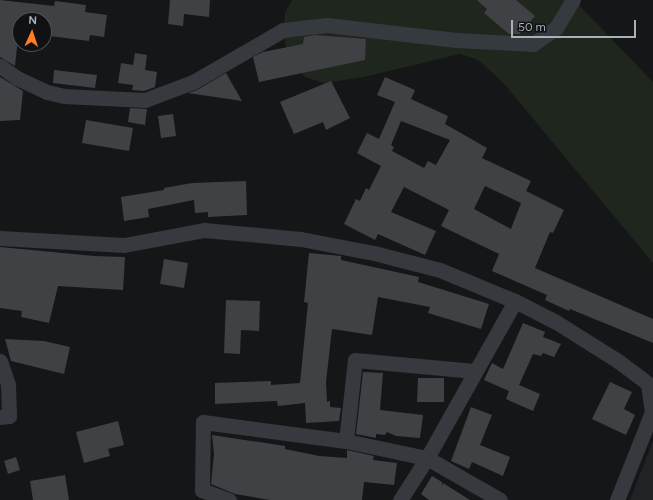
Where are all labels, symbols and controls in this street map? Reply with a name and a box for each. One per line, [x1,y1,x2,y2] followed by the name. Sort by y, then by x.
[12,12,52,52] north arrow
[513,12,638,38] scale bar
[28,14,37,27] text: N
[518,20,546,34] text: 50 m

